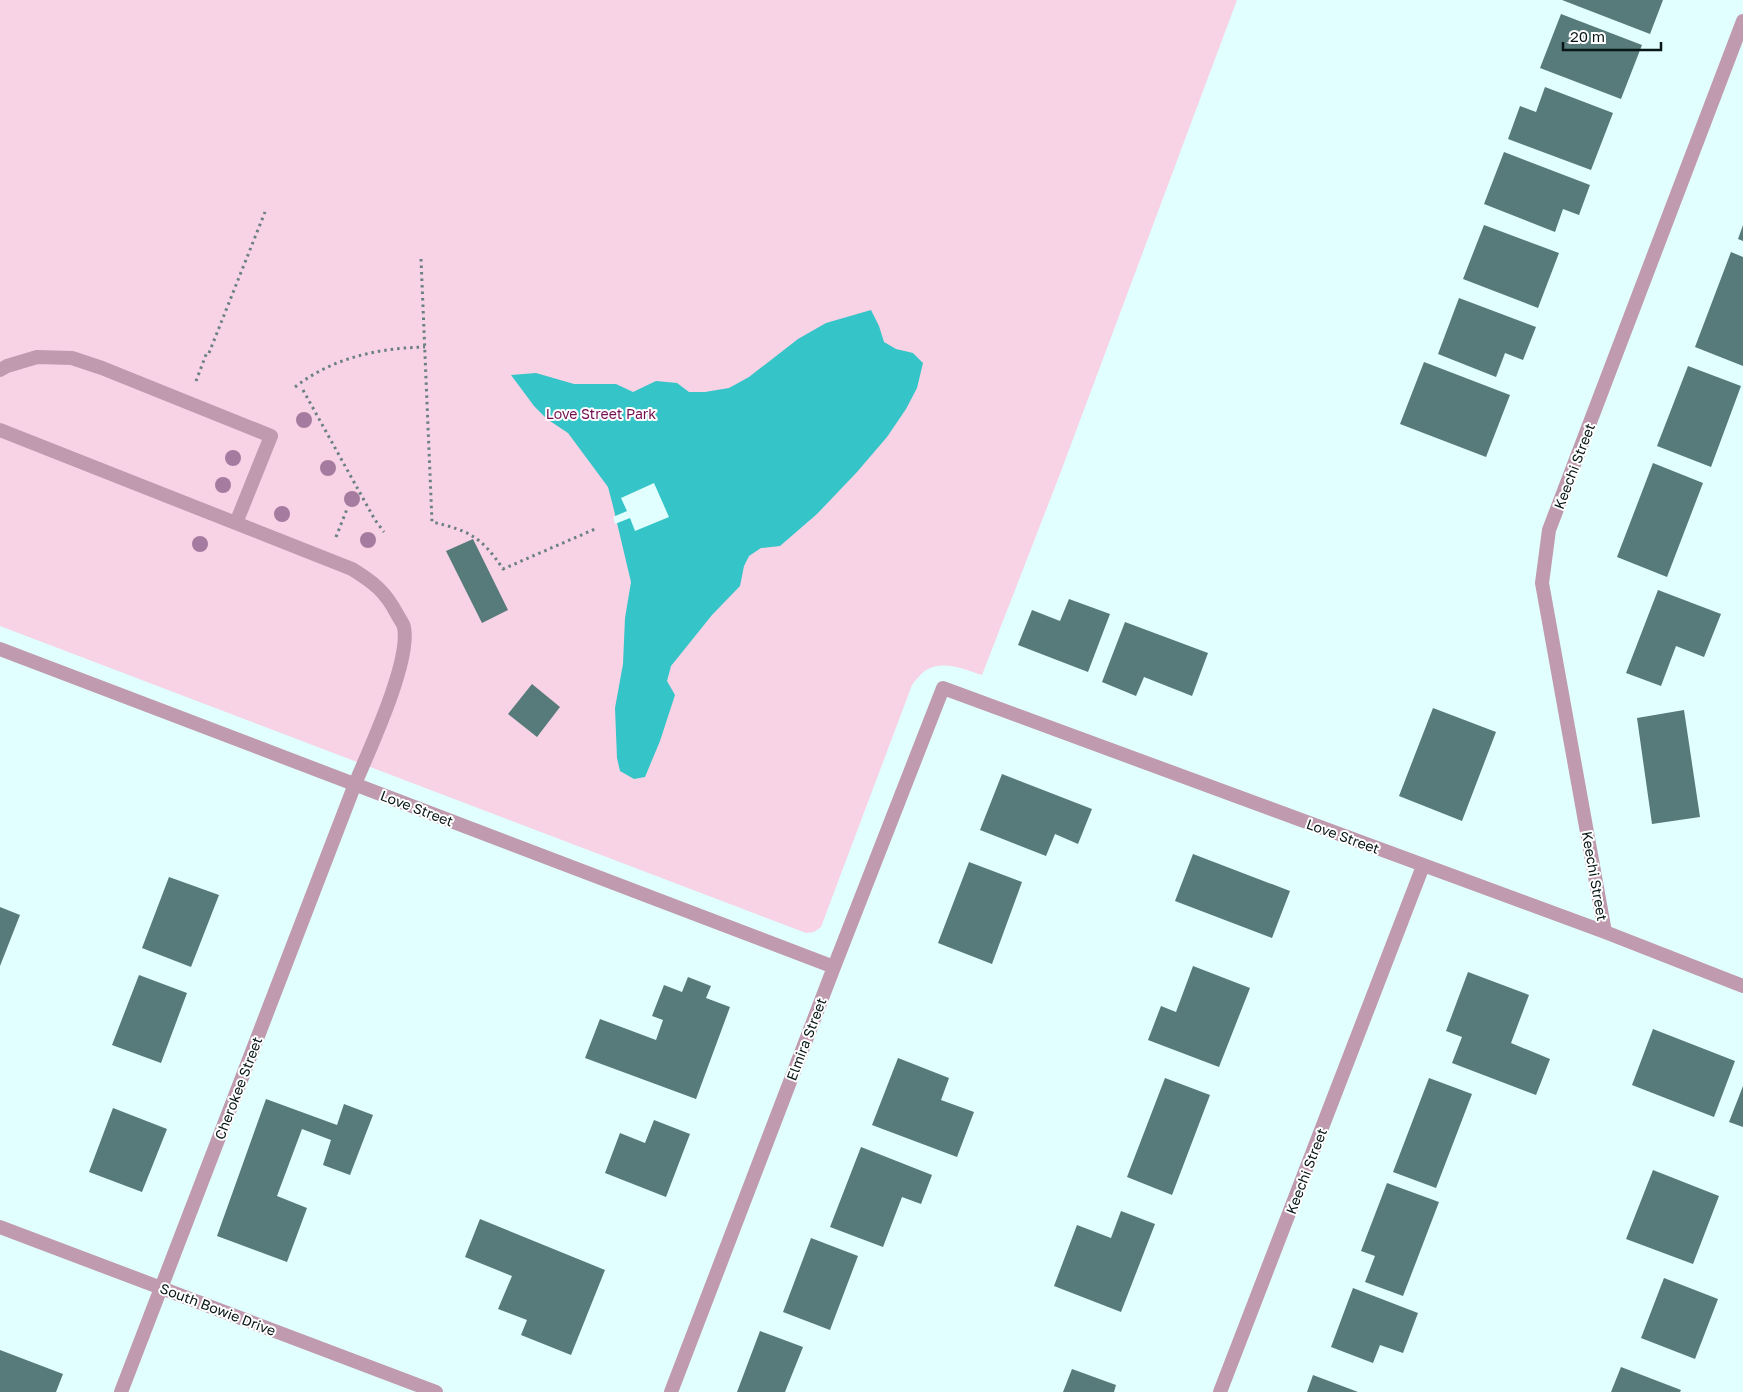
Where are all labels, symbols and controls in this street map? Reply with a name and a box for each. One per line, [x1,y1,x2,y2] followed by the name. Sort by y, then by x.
[1563,20,1660,52] scale bar
[1570,27,1605,45] text: 20 m
[546,405,656,422] park label: Love Street Park
[1550,421,1598,511] street label: Keechi Street
[378,786,456,830] street label: Love Street
[1304,815,1382,857] street label: Love Street
[1579,830,1611,922] street label: Keechi Street
[782,995,830,1083] street label: Elmira Street
[211,1034,265,1142] street label: Cherokee Street
[1282,1126,1330,1216] street label: Keechi Street
[158,1279,278,1339] street label: South Bowie Drive

